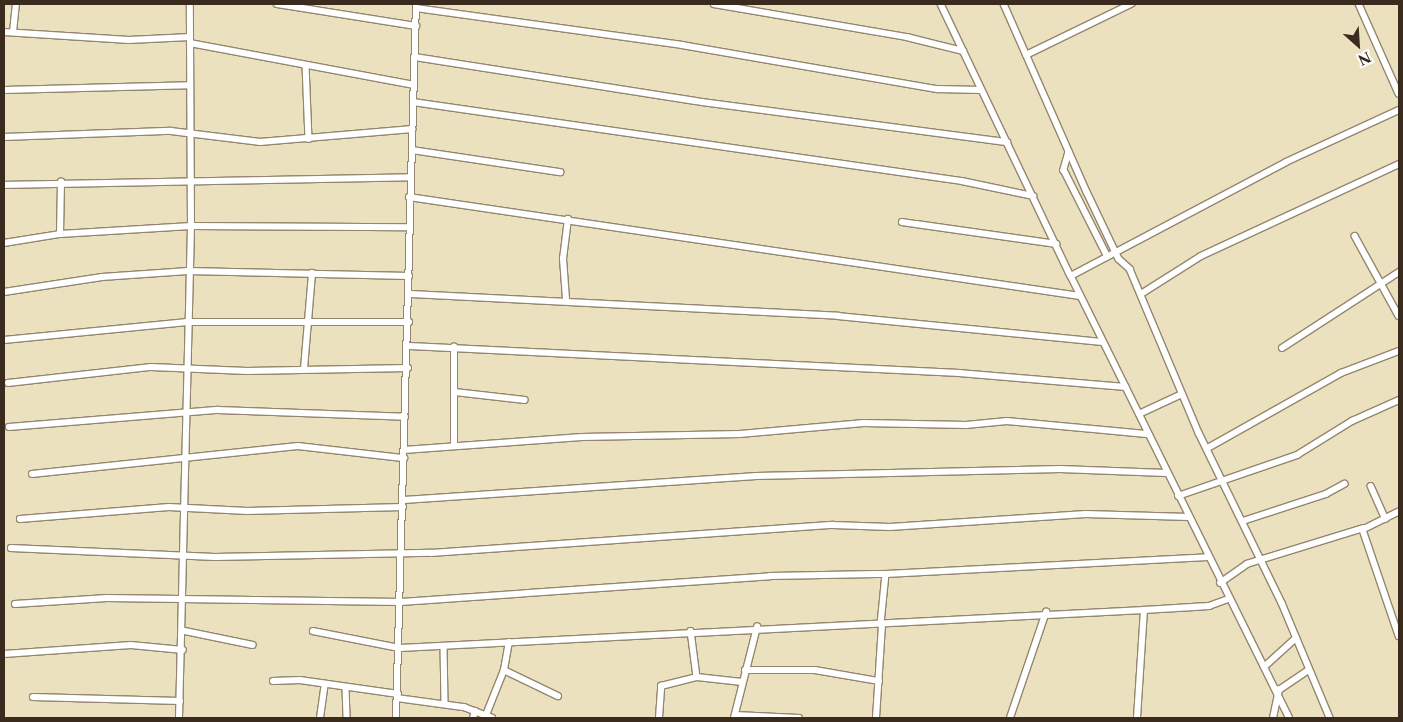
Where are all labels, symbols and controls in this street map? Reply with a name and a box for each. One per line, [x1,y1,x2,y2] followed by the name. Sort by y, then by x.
[1333,20,1383,70] north arrow
[1355,48,1374,69] text: N

